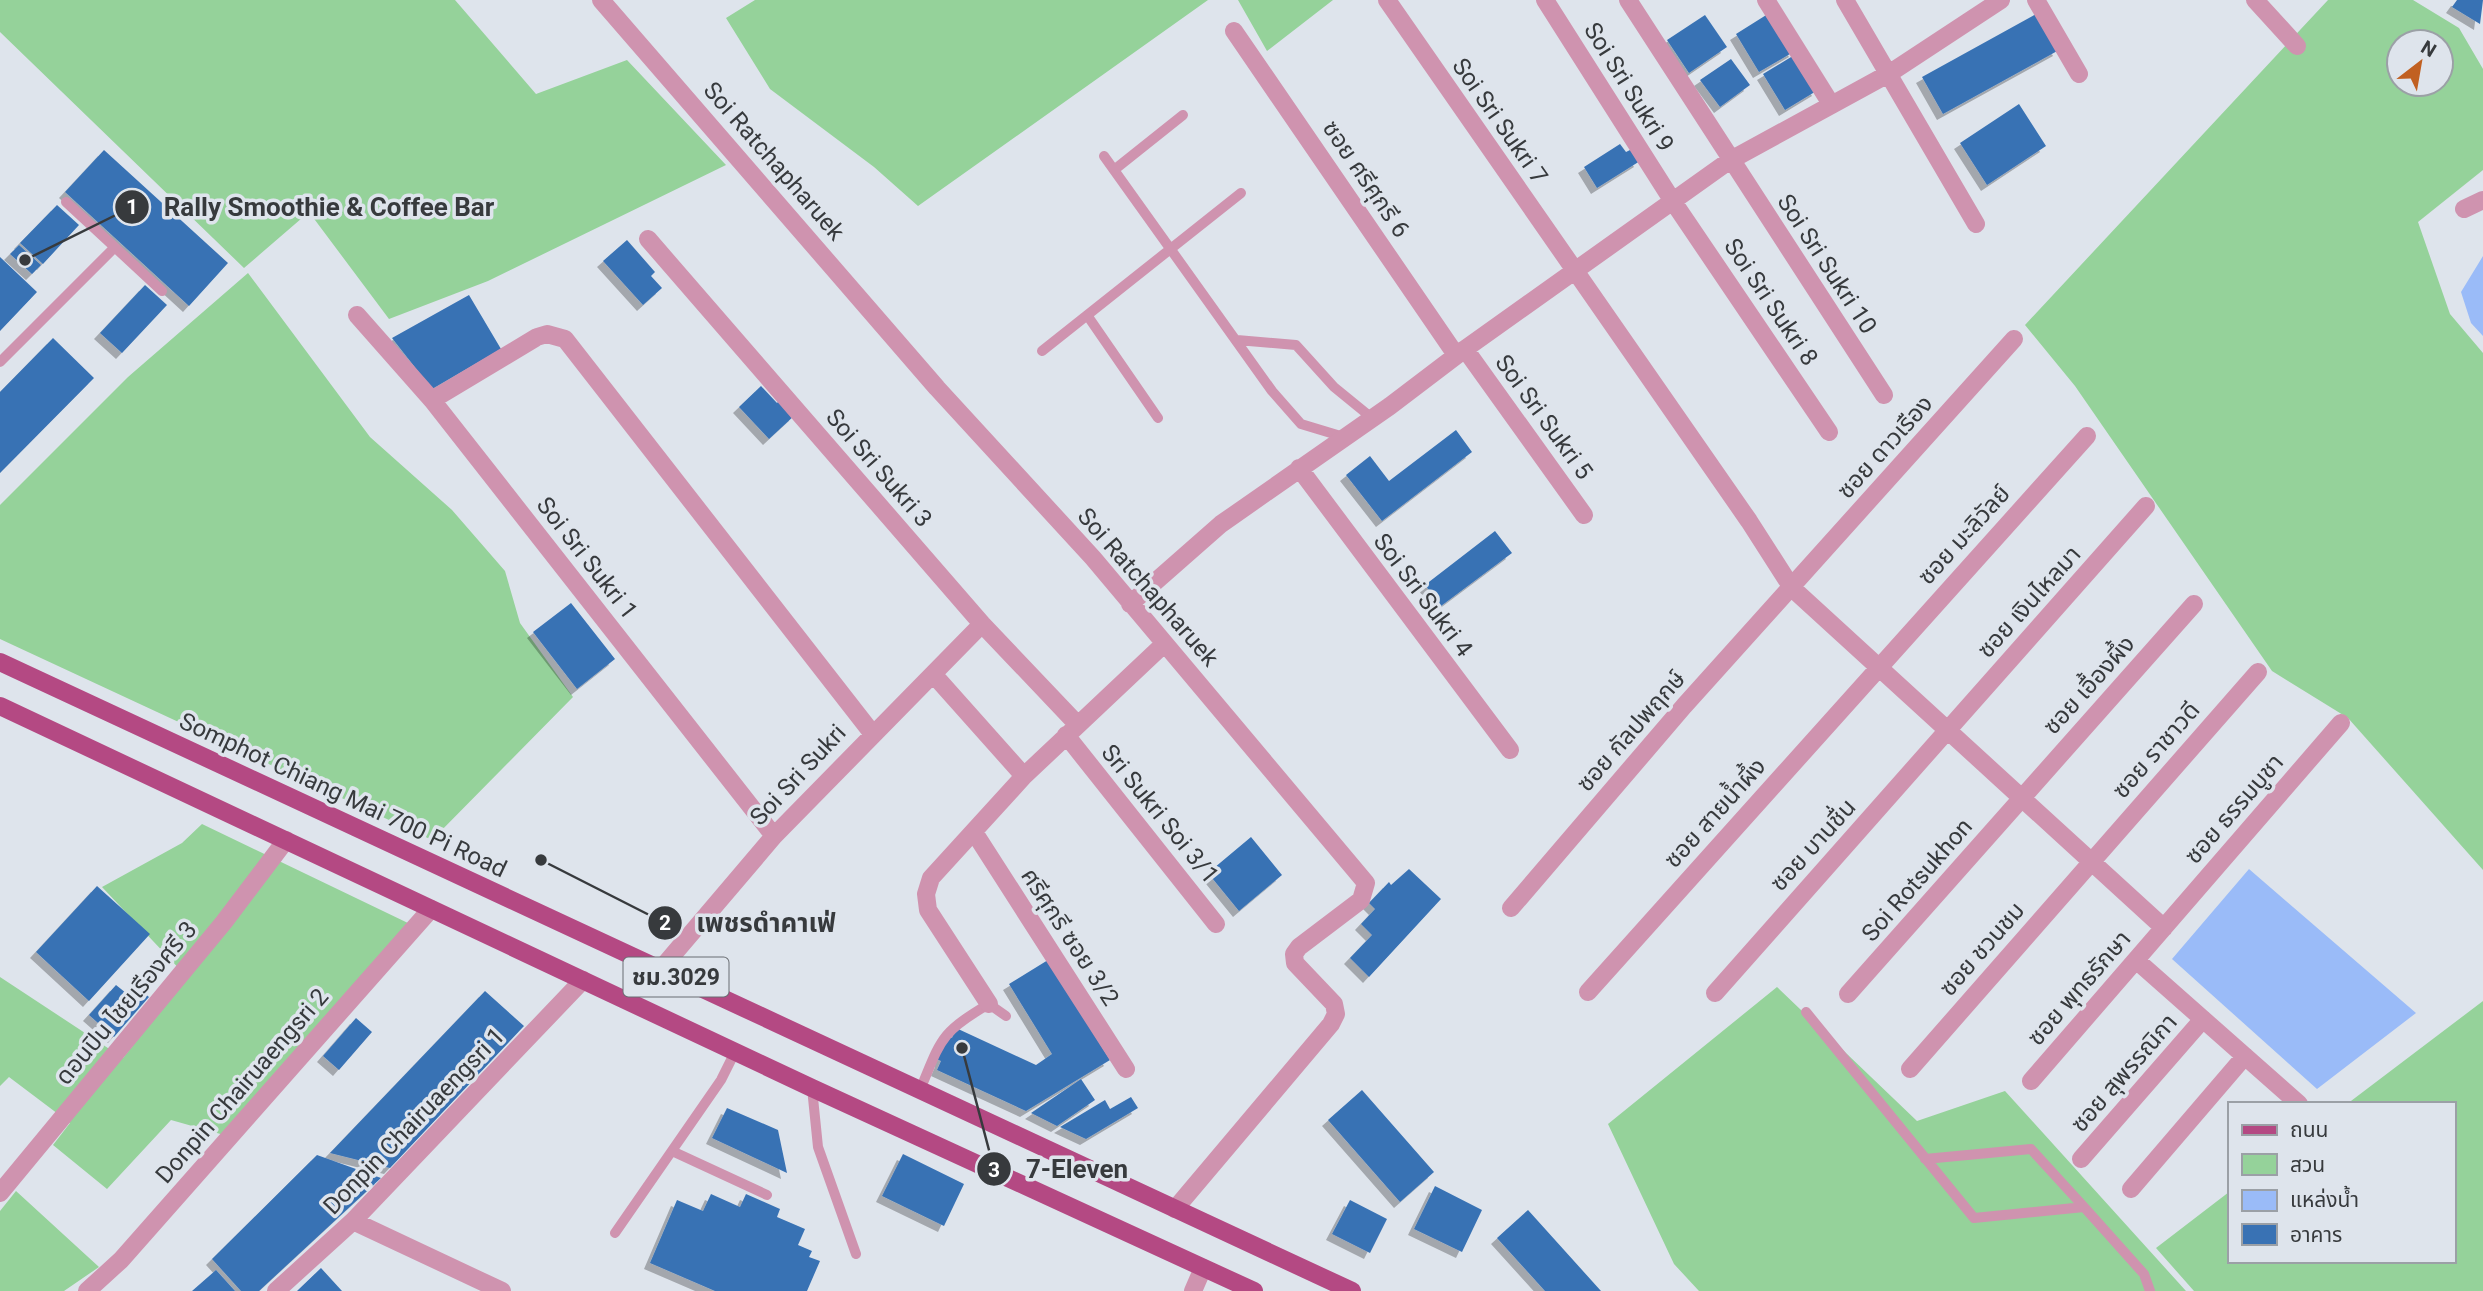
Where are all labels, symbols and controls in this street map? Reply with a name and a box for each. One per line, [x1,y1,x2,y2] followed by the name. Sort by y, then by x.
[1578,17,1680,157] street label: Soi Sri Sukri 9
[2385,28,2455,98] north arrow
[2417,36,2440,62] text: N
[1446,53,1554,189] street label: Soi Sri Sukri 7
[698,76,851,246] street label: Soi Ratchapharuek
[1316,115,1415,243] street label: ซอย ศรีศุกรี 6
[114,183,508,230] callout: Rally Smoothie & Coffee Bar
[1772,189,1882,339] street label: Soi Sri Sukri 10
[164,192,495,222] text: Rally Smoothie & Coffee Bar
[126,195,138,219] text: 1
[1718,233,1824,371] street label: Soi Sri Sukri 8
[1489,349,1599,485] street label: Soi Sri Sukri 5
[1831,390,1939,504] street label: ซอย ดาวเรือง
[820,403,938,533] street label: Soi Sri Sukri 3
[1912,480,2016,590] street label: ซอย มะลิวัลย์
[531,491,643,625] street label: Soi Sri Sukri 1
[1072,502,1225,672] street label: Soi Ratchapharuek
[1368,528,1478,662] street label: Soi Sri Sukri 4
[1972,540,2086,664] street label: ซอย เงินไหลมา
[2035,628,2141,740] street label: ซอย เอื้องผึ้ง
[1571,665,1691,797] street label: ซอย กัลปพฤกษ์
[2107,696,2205,804] street label: ซอย ราชาวดี
[175,707,511,883] street label: Somphot Chiang Mai 700 Pi Road
[744,719,852,831] street label: Soi Sri Sukri
[1096,739,1224,889] street label: Sri Sukri Soi 3/1
[2179,748,2290,870] street label: ซอย ธรรมบูชา
[1656,750,1772,874] street label: ซอย สายน้ำผึ้ง
[1762,791,1862,897] street label: ซอย บานชื่น
[1856,813,1978,947] street label: Soi Rotsukhon
[1014,863,1125,1011] street label: ศรีศุกรี ซอย 3/2
[1934,896,2030,1002] street label: ซอย ชวนชม
[648,899,850,946] callout: เพชรดำคาเฟ่
[696,908,836,938] text: เพชรดำคาเฟ่
[659,911,671,935] text: 2
[50,916,202,1090] street label: ดอนปิน ไชยเรืองศรี 3
[2022,925,2137,1052] street label: ซอย พุทธรักษา
[624,958,728,996] road number: ชม.3029
[150,983,334,1189] street label: Donpin Chairuaengsri 2
[2065,1008,2184,1138] street label: ซอย สุพรรณิกา
[318,1022,510,1220] street label: Donpin Chairuaengsri 1
[2228,1102,2455,1263] legend
[2290,1118,2328,1142] text: ถนน
[977,1146,1142,1193] callout: 7-Eleven
[2290,1153,2325,1177] text: สวน
[1026,1154,1128,1184] text: 7-Eleven
[988,1158,1000,1182] text: 3
[2290,1185,2359,1212] text: แหล่งน้ำ
[2290,1223,2342,1247] text: อาคาร

